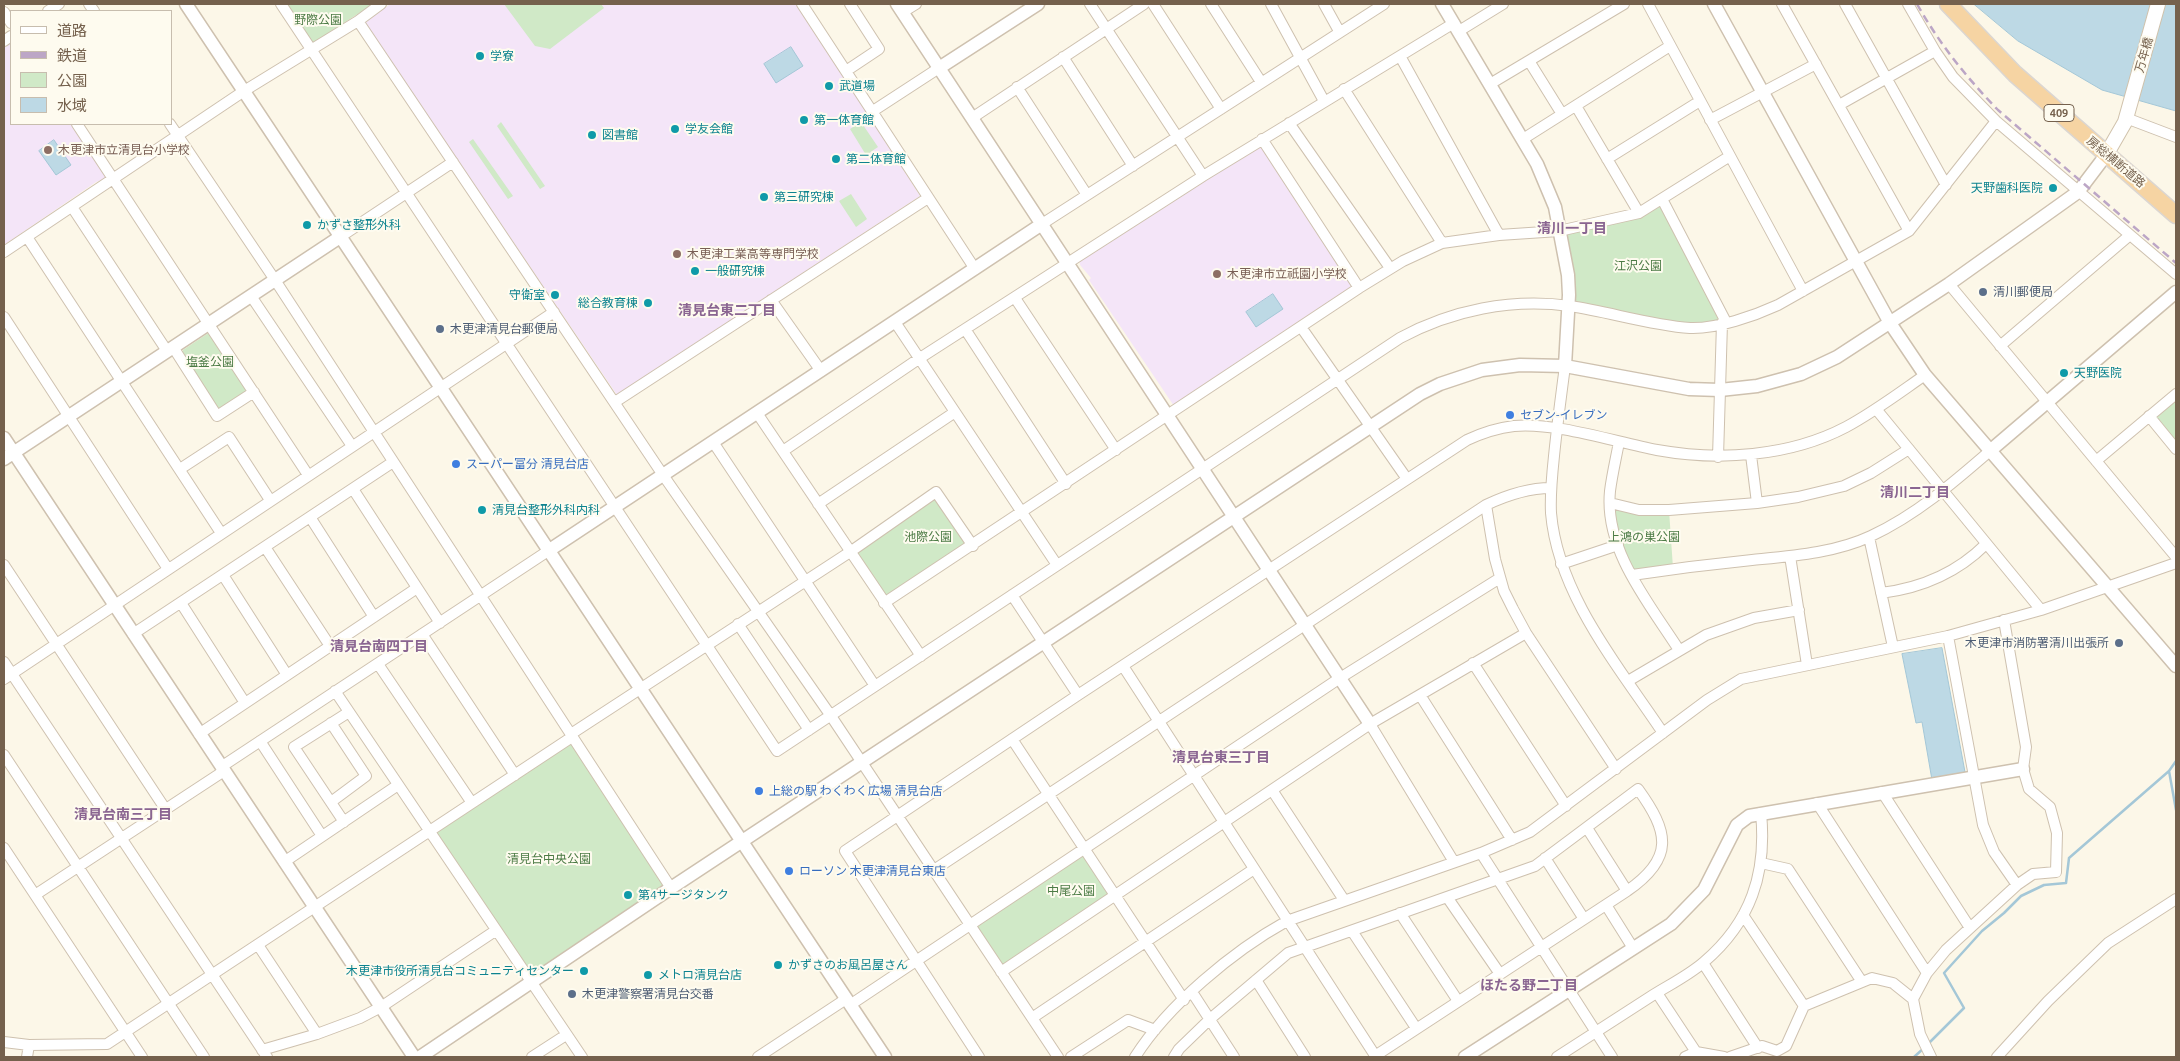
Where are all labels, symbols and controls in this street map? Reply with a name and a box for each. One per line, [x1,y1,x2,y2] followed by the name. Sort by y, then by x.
[10,10,172,125] legend
[294,13,342,27] park label: 野際公園
[57,22,87,39] text: 道路
[2132,36,2156,74] street label: 万年橋
[57,47,87,64] text: 鉄道
[490,49,514,63] place label: 学寮
[474,50,486,62] marker: 学寮
[57,72,87,89] text: 公園
[839,79,875,93] place label: 武道場
[823,80,835,92] marker: 武道場
[57,97,87,114] text: 水域
[2044,105,2074,122] road number: 409
[814,113,874,127] place label: 第一体育館
[798,114,810,126] marker: 第一体育館
[685,122,733,136] place label: 学友会館
[669,123,681,135] marker: 学友会館
[602,128,638,142] place label: 図書館
[586,129,598,141] marker: 図書館
[2084,133,2148,191] street label: 房総横断道路
[58,143,190,157] place label: 木更津市立清見台小学校
[42,144,54,156] marker: 木更津市立清見台小学校
[846,152,906,166] place label: 第二体育館
[830,153,842,165] marker: 第二体育館
[1971,181,2043,195] place label: 天野歯科医院
[2047,182,2059,194] marker: 天野歯科医院
[774,190,834,204] place label: 第三研究棟
[758,191,770,203] marker: 第三研究棟
[317,218,401,232] place label: かずさ整形外科
[301,219,313,231] marker: かずさ整形外科
[1537,220,1607,236] district label: 清川一丁目
[687,247,819,261] place label: 木更津工業高等専門学校
[671,248,683,260] marker: 木更津工業高等専門学校
[1614,259,1662,273] park label: 江沢公園
[705,264,765,278] place label: 一般研究棟
[689,265,701,277] marker: 一般研究棟
[1227,267,1347,281] place label: 木更津市立祇園小学校
[1211,268,1223,280] marker: 木更津市立祇園小学校
[1993,285,2053,299] place label: 清川郵便局
[1977,286,1989,298] marker: 清川郵便局
[509,288,545,302] place label: 守衛室
[549,289,561,301] marker: 守衛室
[578,296,638,310] place label: 総合教育棟
[642,297,654,309] marker: 総合教育棟
[678,302,776,318] district label: 清見台東二丁目
[450,322,558,336] place label: 木更津清見台郵便局
[434,323,446,335] marker: 木更津清見台郵便局
[186,355,234,369] park label: 塩釜公園
[2074,366,2122,380] place label: 天野医院
[2058,367,2070,379] marker: 天野医院
[1520,408,1607,422] place label: セブン-イレブン
[1504,409,1516,421] marker: セブン-イレブン
[466,457,589,471] place label: スーパー富分 清見台店
[450,458,462,470] marker: スーパー富分 清見台店
[1880,484,1950,500] district label: 清川二丁目
[492,503,600,517] place label: 清見台整形外科内科
[476,504,488,516] marker: 清見台整形外科内科
[904,530,952,544] park label: 池際公園
[1608,530,1680,544] park label: 上鴻の巣公園
[1965,636,2109,650] place label: 木更津市消防署清川出張所
[2113,637,2125,649] marker: 木更津市消防署清川出張所
[330,638,428,654] district label: 清見台南四丁目
[1172,749,1270,765] district label: 清見台東三丁目
[769,784,942,798] place label: 上総の駅 わくわく広場 清見台店
[753,785,765,797] marker: 上総の駅 わくわく広場 清見台店
[74,806,172,822] district label: 清見台南三丁目
[507,852,591,866] park label: 清見台中央公園
[799,864,946,878] place label: ローソン 木更津清見台東店
[783,865,795,877] marker: ローソン 木更津清見台東店
[1047,884,1095,898] park label: 中尾公園
[638,888,729,902] place label: 第4サージタンク
[622,889,634,901] marker: 第4サージタンク
[788,958,908,972] place label: かずさのお風呂屋さん
[772,959,784,971] marker: かずさのお風呂屋さん
[346,964,574,978] place label: 木更津市役所清見台コミュニティセンター
[578,965,590,977] marker: 木更津市役所清見台コミュニティセンター
[658,968,742,982] place label: メトロ清見台店
[642,969,654,981] marker: メトロ清見台店
[1480,977,1578,993] district label: ほたる野二丁目
[582,987,714,1001] place label: 木更津警察署清見台交番
[566,988,578,1000] marker: 木更津警察署清見台交番

